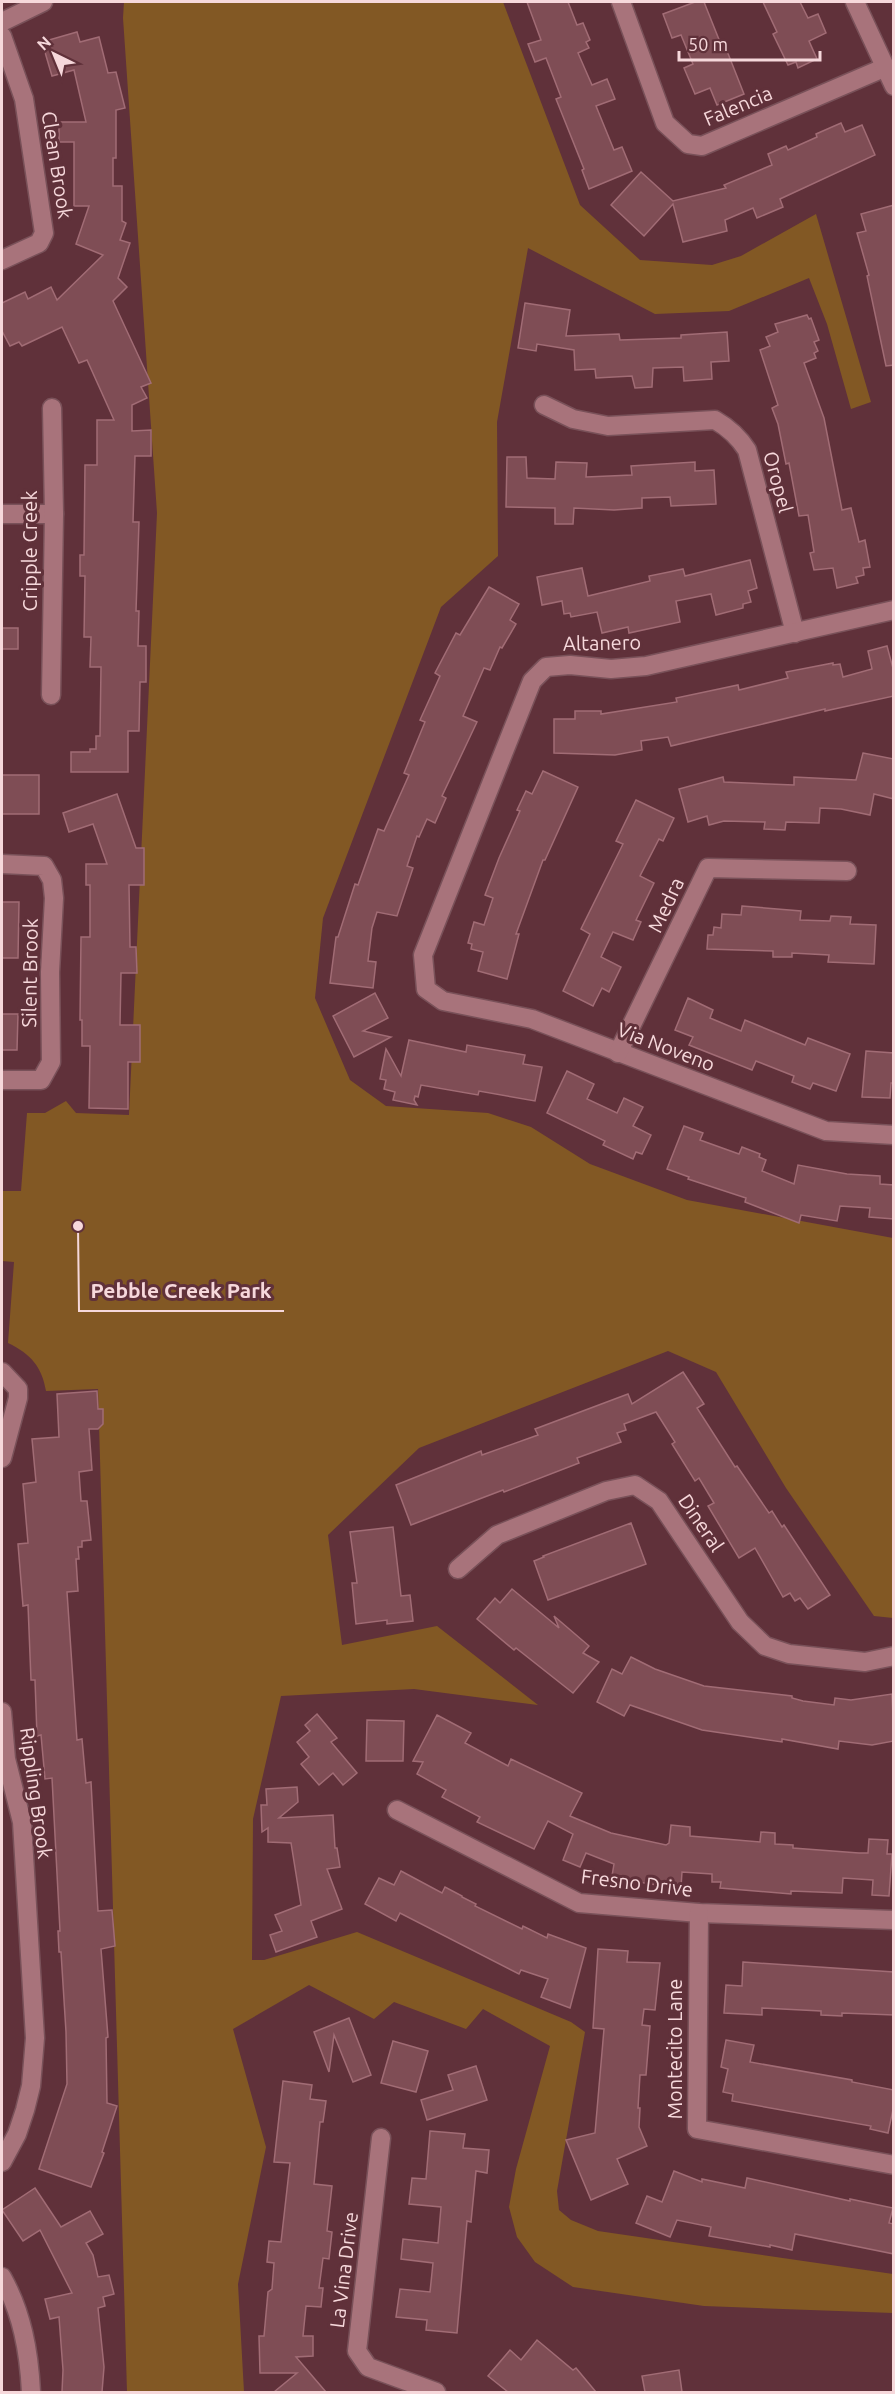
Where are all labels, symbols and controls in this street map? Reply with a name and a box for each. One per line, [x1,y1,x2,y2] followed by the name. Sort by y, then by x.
[24,24,84,84] north arrow
[679,24,820,62] scale bar
[33,32,54,54] text: N
[688,34,728,54] text: 50 m
[700,81,776,130] street label: Falencia
[38,109,77,220] street label: Clean Brook
[759,449,798,515] street label: Oropel
[18,491,41,611] street label: Cripple Creek
[563,630,641,655] street label: Altanero
[643,874,688,936] street label: Medra
[17,918,42,1028] street label: Silent Brook
[614,1017,718,1076] street label: Via Noveno
[79,1272,284,1311] callout: Pebble Creek Park
[90,1278,272,1302] text: Pebble Creek Park
[674,1490,729,1556] street label: Dineral
[16,1726,57,1860] street label: Rippling Brook
[580,1864,694,1901] street label: Fresno Drive
[663,1979,686,2119] street label: Montecito Lane
[325,2211,362,2329] street label: La Vina Drive

